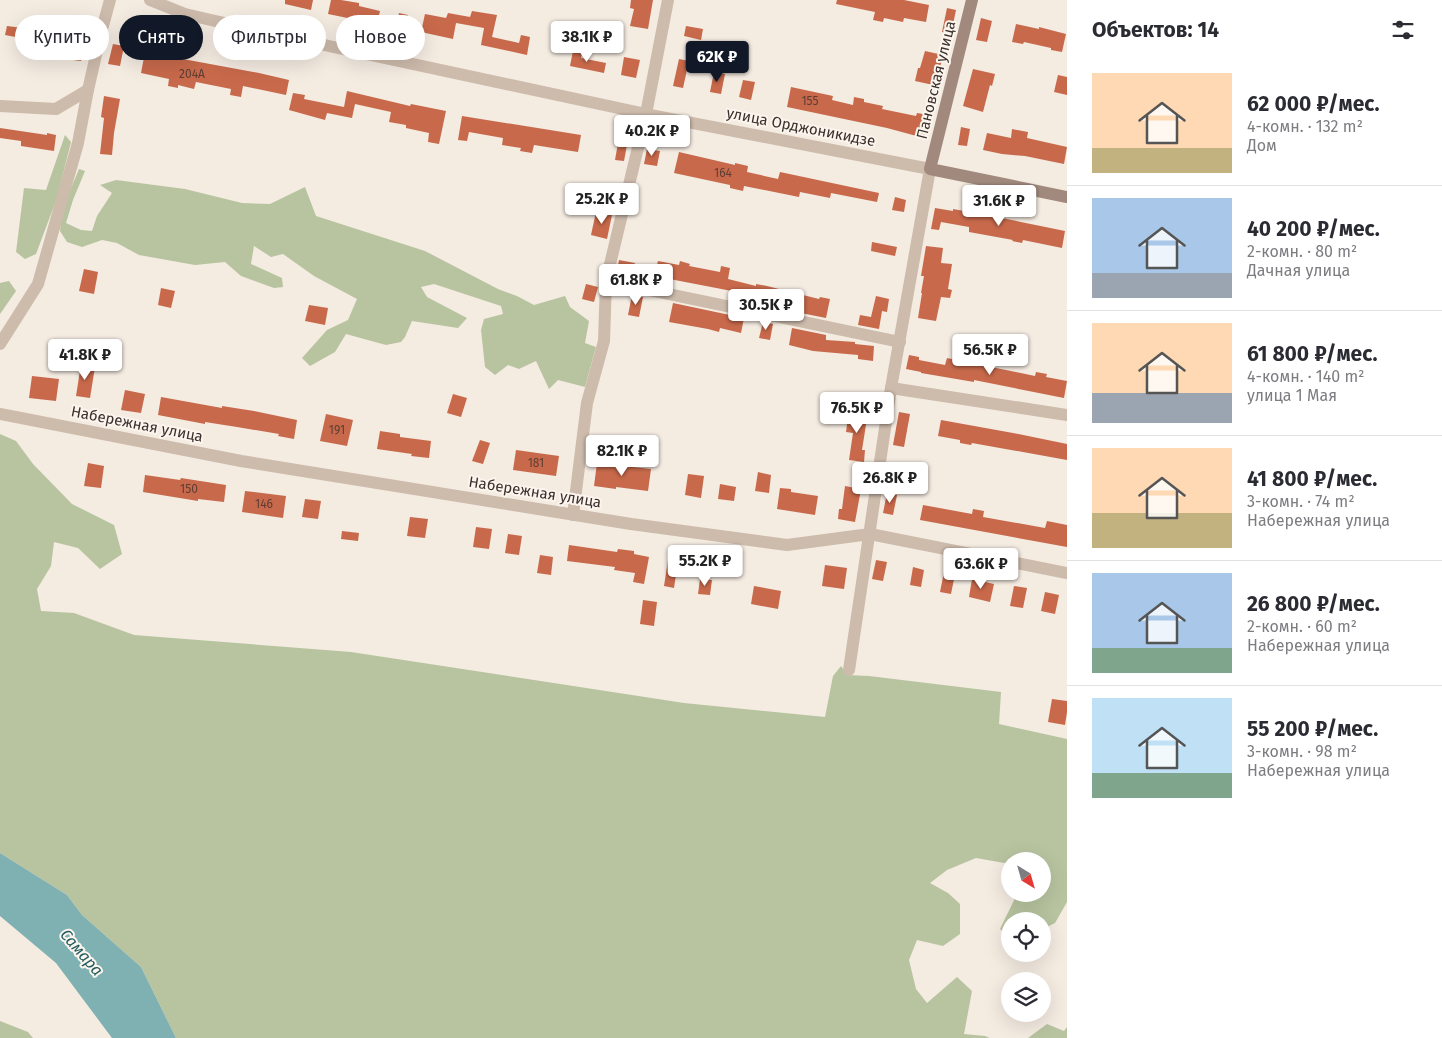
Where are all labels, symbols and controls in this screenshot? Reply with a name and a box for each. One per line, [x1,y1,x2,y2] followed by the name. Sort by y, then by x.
[15,15,109,60] chip: Купить
[119,15,203,60] chip: Снять
[213,15,326,60] chip: Фильтры
[336,15,425,60] chip: Новое
[1389,16,1417,44] icon: filters
[1092,17,1219,43] text: Объектов: 14
[913,19,959,141] street label: Пановская улица
[541,20,633,63] pin: 38.1K ₽
[562,27,612,46] text: 38.1K ₽
[682,41,752,83] pin: 62K ₽
[697,47,737,66] text: 62K ₽
[179,67,205,81] house number: 204А
[1247,91,1380,117] text: 62 000 ₽/мес.
[1132,93,1192,153] icon: home
[801,94,819,108] house number: 155
[725,104,877,150] street label: улица Орджоникидзе
[606,114,698,157] pin: 40.2K ₽
[1247,117,1363,136] text: 4-комн. · 132 m²
[625,121,679,140] text: 40.2K ₽
[1247,136,1277,155] text: Дом
[714,166,733,180] house number: 164
[556,182,648,225] pin: 25.2K ₽
[953,184,1045,227] pin: 31.6K ₽
[576,189,628,208] text: 25.2K ₽
[973,191,1025,210] text: 31.6K ₽
[1247,216,1380,242] text: 40 200 ₽/мес.
[1132,218,1192,278] icon: home
[1247,242,1357,261] text: 2-комн. · 80 m²
[1247,261,1350,280] text: Дачная улица
[590,264,682,306] pin: 61.8K ₽
[610,270,662,289] text: 61.8K ₽
[720,288,812,331] pin: 30.5K ₽
[739,295,793,314] text: 30.5K ₽
[944,334,1036,376] pin: 56.5K ₽
[39,338,131,381] pin: 41.8K ₽
[963,340,1017,359] text: 56.5K ₽
[1247,341,1378,367] text: 61 800 ₽/мес.
[1132,343,1192,403] icon: home
[59,345,111,364] text: 41.8K ₽
[1247,367,1365,386] text: 4-комн. · 140 m²
[1247,386,1337,405] text: улица 1 Мая
[811,392,903,434] pin: 76.5K ₽
[831,398,883,417] text: 76.5K ₽
[69,402,205,446] street label: Набережная улица
[329,423,345,437] house number: 191
[576,434,668,477] pin: 82.1K ₽
[597,441,647,460] text: 82.1K ₽
[528,456,544,470] house number: 181
[844,462,936,504] pin: 26.8K ₽
[1247,466,1377,492] text: 41 800 ₽/мес.
[863,468,917,487] text: 26.8K ₽
[1132,468,1192,528] icon: home
[467,473,603,511] street label: Набережная улица
[180,482,198,496] house number: 150
[1247,492,1355,511] text: 3-комн. · 74 m²
[255,497,273,511] house number: 146
[1247,511,1390,530] text: Набережная улица
[659,544,751,587] pin: 55.2K ₽
[935,548,1027,590] pin: 63.6K ₽
[679,551,731,570] text: 55.2K ₽
[954,554,1008,573] text: 63.6K ₽
[1247,591,1380,617] text: 26 800 ₽/мес.
[1132,593,1192,653] icon: home
[1247,617,1357,636] text: 2-комн. · 60 m²
[1247,636,1390,655] text: Набережная улица
[1247,716,1378,742] text: 55 200 ₽/мес.
[1132,718,1192,778] icon: home
[1247,742,1357,761] text: 3-комн. · 98 m²
[1247,761,1390,780] text: Набережная улица
[1001,852,1051,902] north arrow
[1001,852,1051,1022] map controls
[1001,912,1051,962] button: locate
[56,925,107,980] water label: Самара
[1001,972,1051,1022] button: layers

